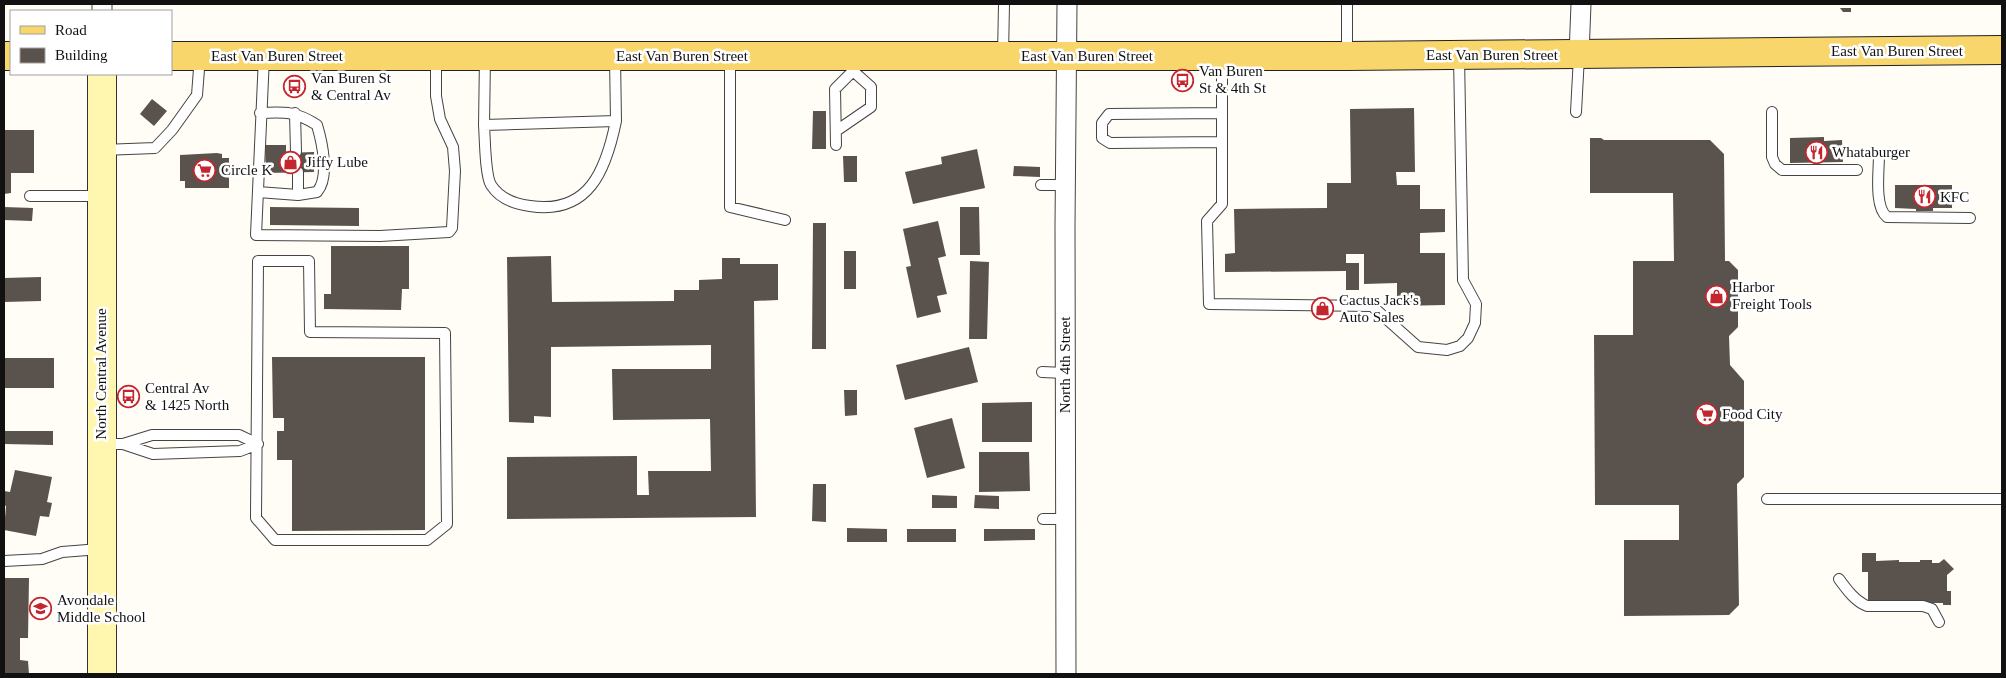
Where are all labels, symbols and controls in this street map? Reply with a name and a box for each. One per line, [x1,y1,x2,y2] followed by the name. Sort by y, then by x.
[10,10,172,75] legend
[55,22,87,38] text: Road
[1831,43,1964,59] street label: East Van Buren Street
[55,47,108,63] text: Building
[1426,47,1559,63] street label: East Van Buren Street
[211,48,344,64] street label: East Van Buren Street
[616,48,749,64] street label: East Van Buren Street
[1021,48,1154,64] street label: East Van Buren Street
[1199,63,1267,96] place label: Van Buren St & 4th St
[1171,68,1195,92] bus stop icon: Van Buren St & 4th St
[311,70,392,103] place label: Van Buren St & Central Av
[283,75,307,99] bus stop icon: Van Buren St & Central Av
[1804,140,1828,164] restaurant icon: Whataburger
[1832,144,1910,160] place label: Whataburger
[278,150,302,174] shop icon: Jiffy Lube
[306,154,368,170] place label: Jiffy Lube
[193,158,217,182] supermarket icon: Circle K
[221,162,272,178] place label: Circle K
[1912,185,1936,209] restaurant icon: KFC
[1940,189,1969,205] place label: KFC
[1732,279,1812,312] place label: Harbor Freight Tools
[1704,284,1728,308] shop icon: Harbor Freight Tools
[1339,292,1419,325] place label: Cactus Jack's Auto Sales
[1311,297,1335,321] shop icon: Cactus Jack's Auto Sales
[93,308,109,440] street label: North Central Avenue
[1057,316,1073,413] street label: North 4th Street
[145,380,230,413] place label: Central Av & 1425 North
[117,385,141,409] bus stop icon: Central Av & 1425 North
[1694,402,1718,426] supermarket icon: Food City
[1722,406,1783,422] place label: Food City
[57,592,146,625] place label: Avondale Middle School
[29,597,53,621] school or university icon: Avondale Middle School

